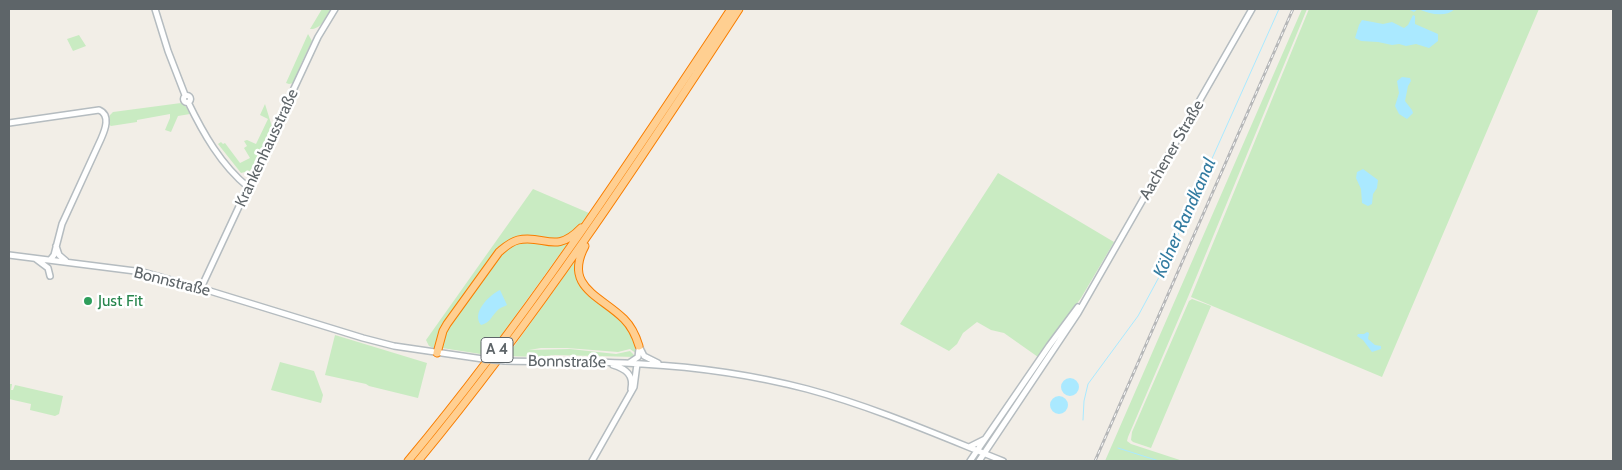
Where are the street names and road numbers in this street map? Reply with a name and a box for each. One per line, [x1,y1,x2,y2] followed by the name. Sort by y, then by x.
[231,86,303,210] street label: Krankenhausstraße
[1136,97,1208,203] street label: Aachener Straße
[132,263,212,301] street label: Bonnstraße
[481,338,513,362] road number: A 4
[528,352,606,372] street label: Bonnstraße

